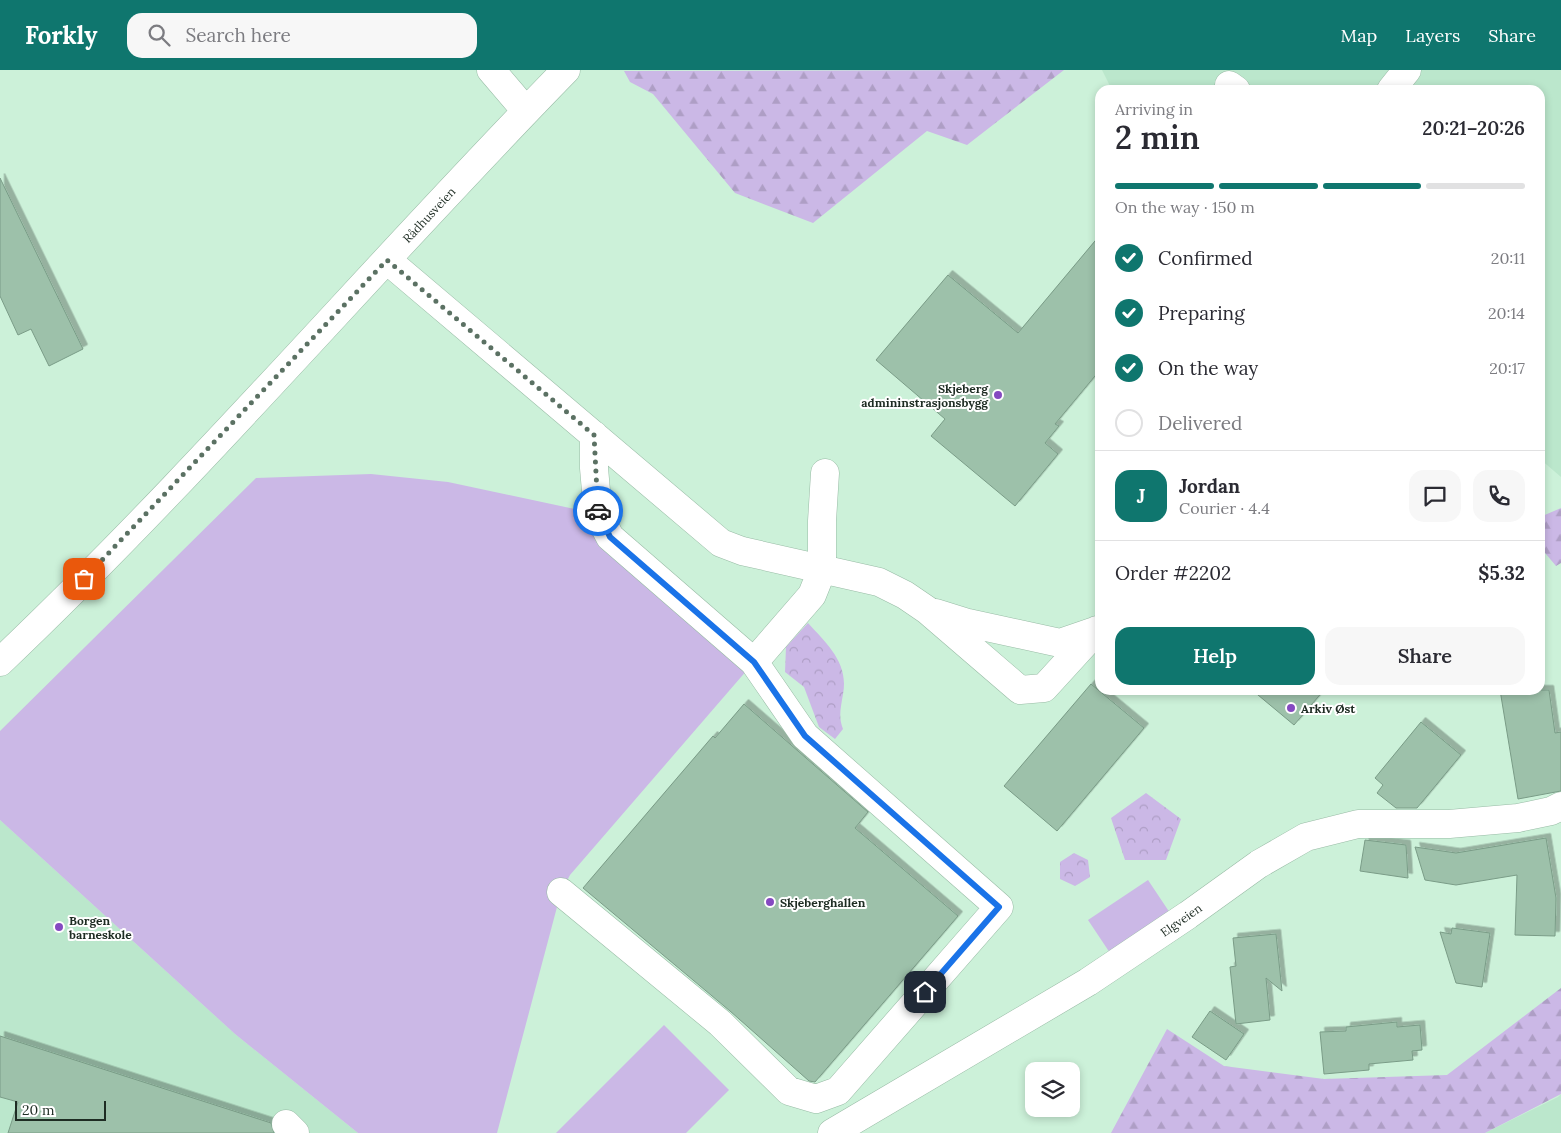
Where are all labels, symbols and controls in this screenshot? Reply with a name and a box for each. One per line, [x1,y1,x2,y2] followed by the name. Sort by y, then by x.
[127,13,477,58] search box
[25,20,97,51] text: Forkly
[145,21,173,49] icon: search
[185,23,291,47] text: Search here
[1341,24,1377,47] text: Map
[1405,24,1460,47] text: Layers
[1488,24,1536,47] text: Share
[1115,99,1193,119] text: Arriving in
[1422,116,1525,140] text: 20:21–20:26
[1115,117,1200,158] text: 2 min
[399,184,459,246] street label: Rådhusveien
[1115,197,1255,217] text: On the way · 150 m
[1115,244,1143,272] icon: check
[1158,246,1253,270] text: Confirmed
[1491,248,1525,268] text: 20:11
[1115,299,1143,327] icon: check
[1158,301,1245,325] text: Preparing
[1488,303,1525,323] text: 20:14
[1115,354,1143,382] icon: check
[1158,356,1258,380] text: On the way
[1489,358,1525,378] text: 20:17
[861,381,989,410] place label: Skjeberg admininstrasjonsbygg
[992,389,1004,401] marker: Skjeberg admininstrasjonsbygg
[1158,411,1242,435] text: Delivered
[1409,470,1461,522] button: chat
[1473,470,1525,522] button: phone
[1179,474,1240,498] text: Jordan
[1137,484,1145,508] text: J
[573,486,623,536] courier
[584,497,612,525] icon: car
[1179,498,1270,518] text: Courier · 4.4
[63,558,105,600] pin
[1115,561,1231,585] text: Order #2202
[1478,561,1525,585] text: $5.32
[70,565,98,593] icon: bag
[1115,627,1315,685] button: Help
[1325,627,1525,685] button: Share
[1301,701,1356,716] place label: Arkiv Øst
[1285,702,1297,714] marker: Arkiv Øst
[780,895,866,910] place label: Skjeberghallen
[764,896,776,908] marker: Skjeberghallen
[1157,900,1205,940] street label: Elgveien
[68,913,132,942] place label: Borgen barneskole
[53,921,65,933] marker: Borgen barneskole
[904,971,946,1013] pin
[911,978,939,1006] icon: home
[1025,1062,1080,1117] map controls
[1025,1062,1080,1117] button: layers
[15,1098,106,1121] scale bar
[22,1101,54,1119] text: 20 m

